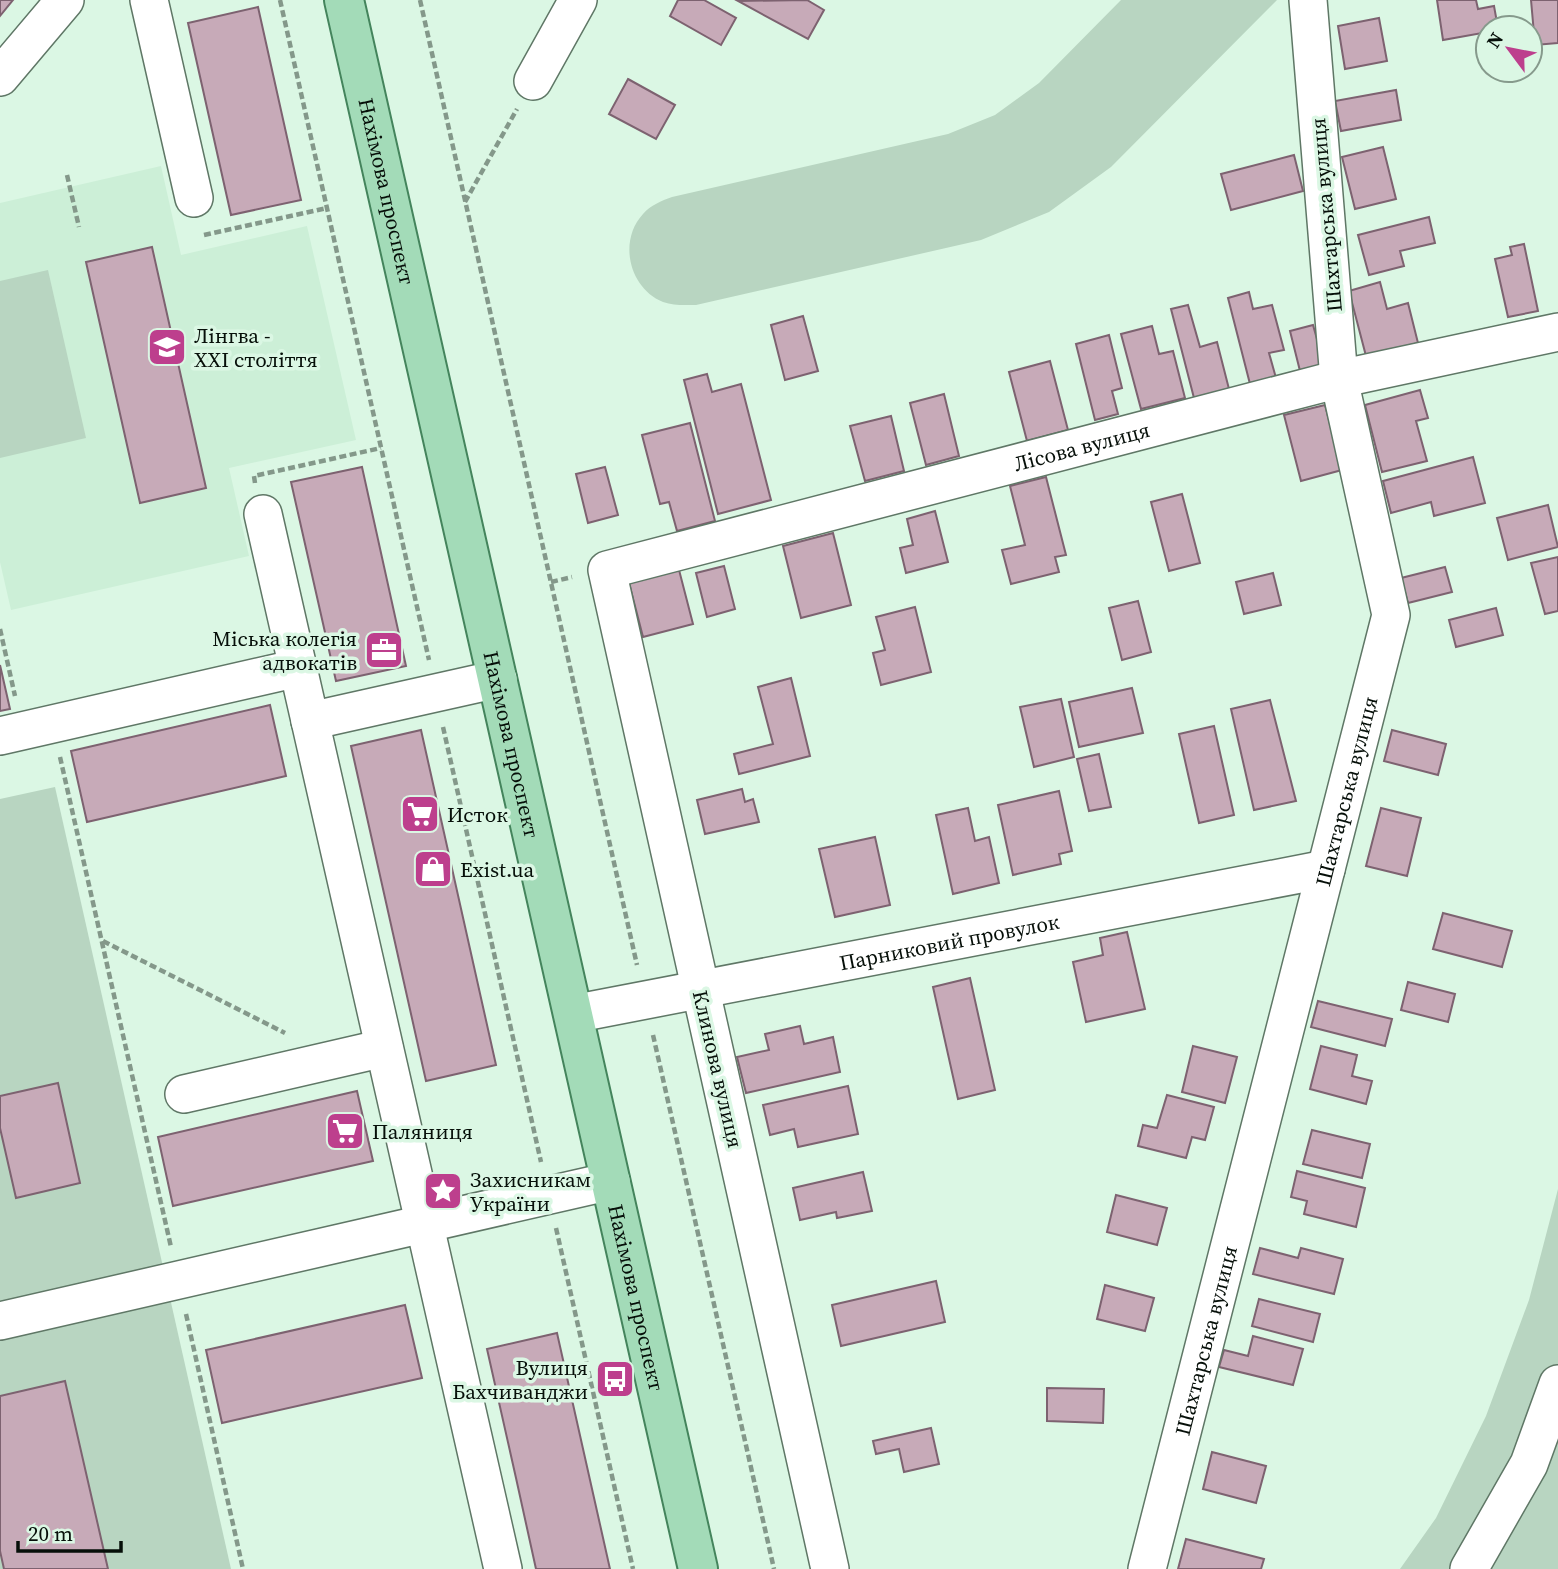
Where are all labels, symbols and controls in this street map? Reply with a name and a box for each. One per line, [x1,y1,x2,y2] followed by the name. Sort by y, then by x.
[1474,14,1544,84] north arrow
[1480,27,1509,53] text: N
[352,95,422,287] street label: Нахімова проспект
[1303,117,1349,313] street label: Шахтарська вулиця
[194,321,318,374] place label: Лінгва - XXI століття
[146,326,188,368] school or university icon: Лінгва - XXI століття
[1010,415,1153,478] street label: Лісова вулиця
[212,624,357,677] place label: Міська колегія адвокатів
[363,629,405,671] office icon: Міська колегія адвокатів
[477,648,547,840] street label: Нахімова проспект
[1308,693,1384,889] street label: Шахтарська вулиця
[399,793,441,835] supermarket icon: Исток
[447,800,508,829] place label: Исток
[412,848,454,890] shop icon: Exist.ua
[460,855,535,884] place label: Exist.ua
[837,906,1062,977] street label: Парниковий провулок
[686,987,750,1151] street label: Клинова вулиця
[324,1110,366,1152] supermarket icon: Паляниця
[372,1117,473,1146] place label: Паляниця
[470,1165,591,1218] place label: Захисникам України
[422,1170,464,1212] place icon: Захисникам України
[602,1201,672,1394] street label: Нахімова проспект
[1167,1242,1244,1438] street label: Шахтарська вулиця
[452,1353,588,1406] place label: Вулиця Бахчиванджи
[594,1358,636,1400] bus stop icon: Вулиця Бахчиванджи
[18,1510,121,1554] scale bar
[28,1519,73,1548] text: 20 m

